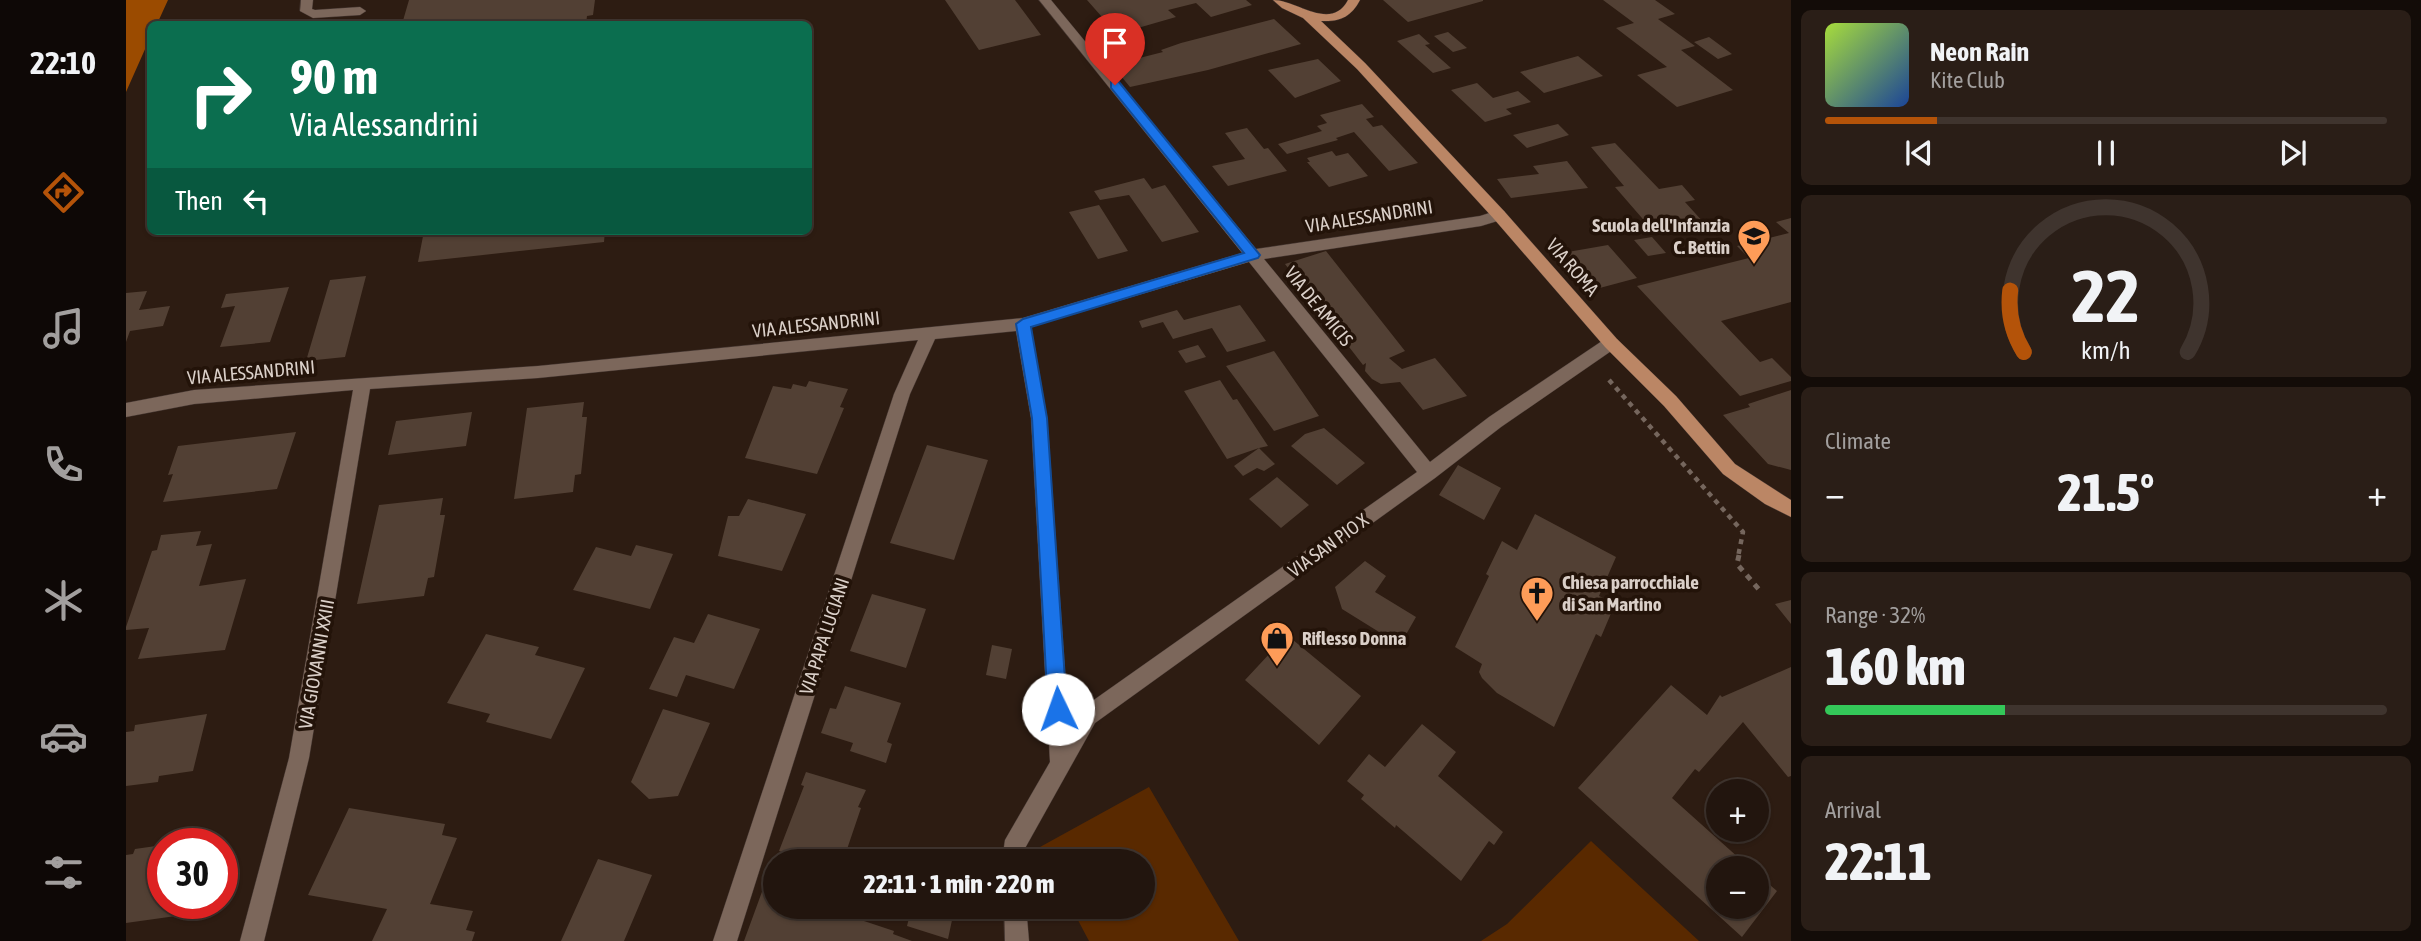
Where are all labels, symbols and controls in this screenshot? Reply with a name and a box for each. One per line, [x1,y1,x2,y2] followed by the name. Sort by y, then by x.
[1085,13,1145,85] pin
[1096,24,1134,62] icon: arrive
[1930,37,2029,67] text: Neon Rain
[30,44,96,81] text: 22:10
[290,48,378,104] text: 90 m
[175,49,266,140] icon: right
[1930,67,2005,93] text: Kite Club
[290,106,479,143] text: Via Alessandrini
[1900,134,1938,172] icon: previous
[2087,134,2125,172] icon: pause
[2274,134,2312,172] icon: next
[39,168,88,217] icon: directions
[237,182,275,220] icon: left
[175,186,223,216] text: Then
[1304,195,1434,237] street label: VIA ALESSANDRINI
[1592,214,1730,258] place label: Scuola dell'Infanzia C. Bettin
[1735,217,1773,266] school or university icon: Scuola dell'Infanzia C. Bettin
[1542,234,1604,301] street label: VIA ROMA
[2072,254,2140,337] text: 22
[1280,262,1358,350] street label: VIA DE AMICIS
[39,304,88,353] icon: music
[751,306,881,342] street label: VIA ALESSANDRINI
[2081,336,2131,364] text: km/h
[186,355,316,389] street label: VIA ALESSANDRINI
[1825,428,1891,454] text: Climate
[39,440,88,489] icon: phone
[2058,462,2154,522] text: 21.5°
[1825,471,1845,514] text: −
[2367,471,2387,514] text: +
[1284,508,1373,581] street label: VIA SAN PIO X
[1562,571,1699,615] place label: Chiesa parrocchiale di San Martino
[1518,574,1556,623] church icon: Chiesa parrocchiale di San Martino
[795,575,853,697] street label: VIA PAPA LUCIANI
[39,576,88,625] icon: climate
[294,597,338,731] street label: VIA GIOVANNI XXIII
[1825,602,1925,628] text: Range · 32%
[1258,619,1296,668] shop icon: Riflesso Donna
[1302,627,1407,649] place label: Riflesso Donna
[1825,636,1966,696] text: 160 km
[1021,672,1095,746] position arrow
[39,712,88,761] icon: car
[1706,779,1769,919] map controls
[1706,779,1769,842] button: +
[1825,797,1881,823] text: Arrival
[147,828,238,919] speed limit sign: 30
[1825,831,1932,891] text: 22:11
[39,848,88,897] icon: filters
[1706,856,1769,919] button: −
[864,869,1054,899] text: 22:11 · 1 min · 220 m

